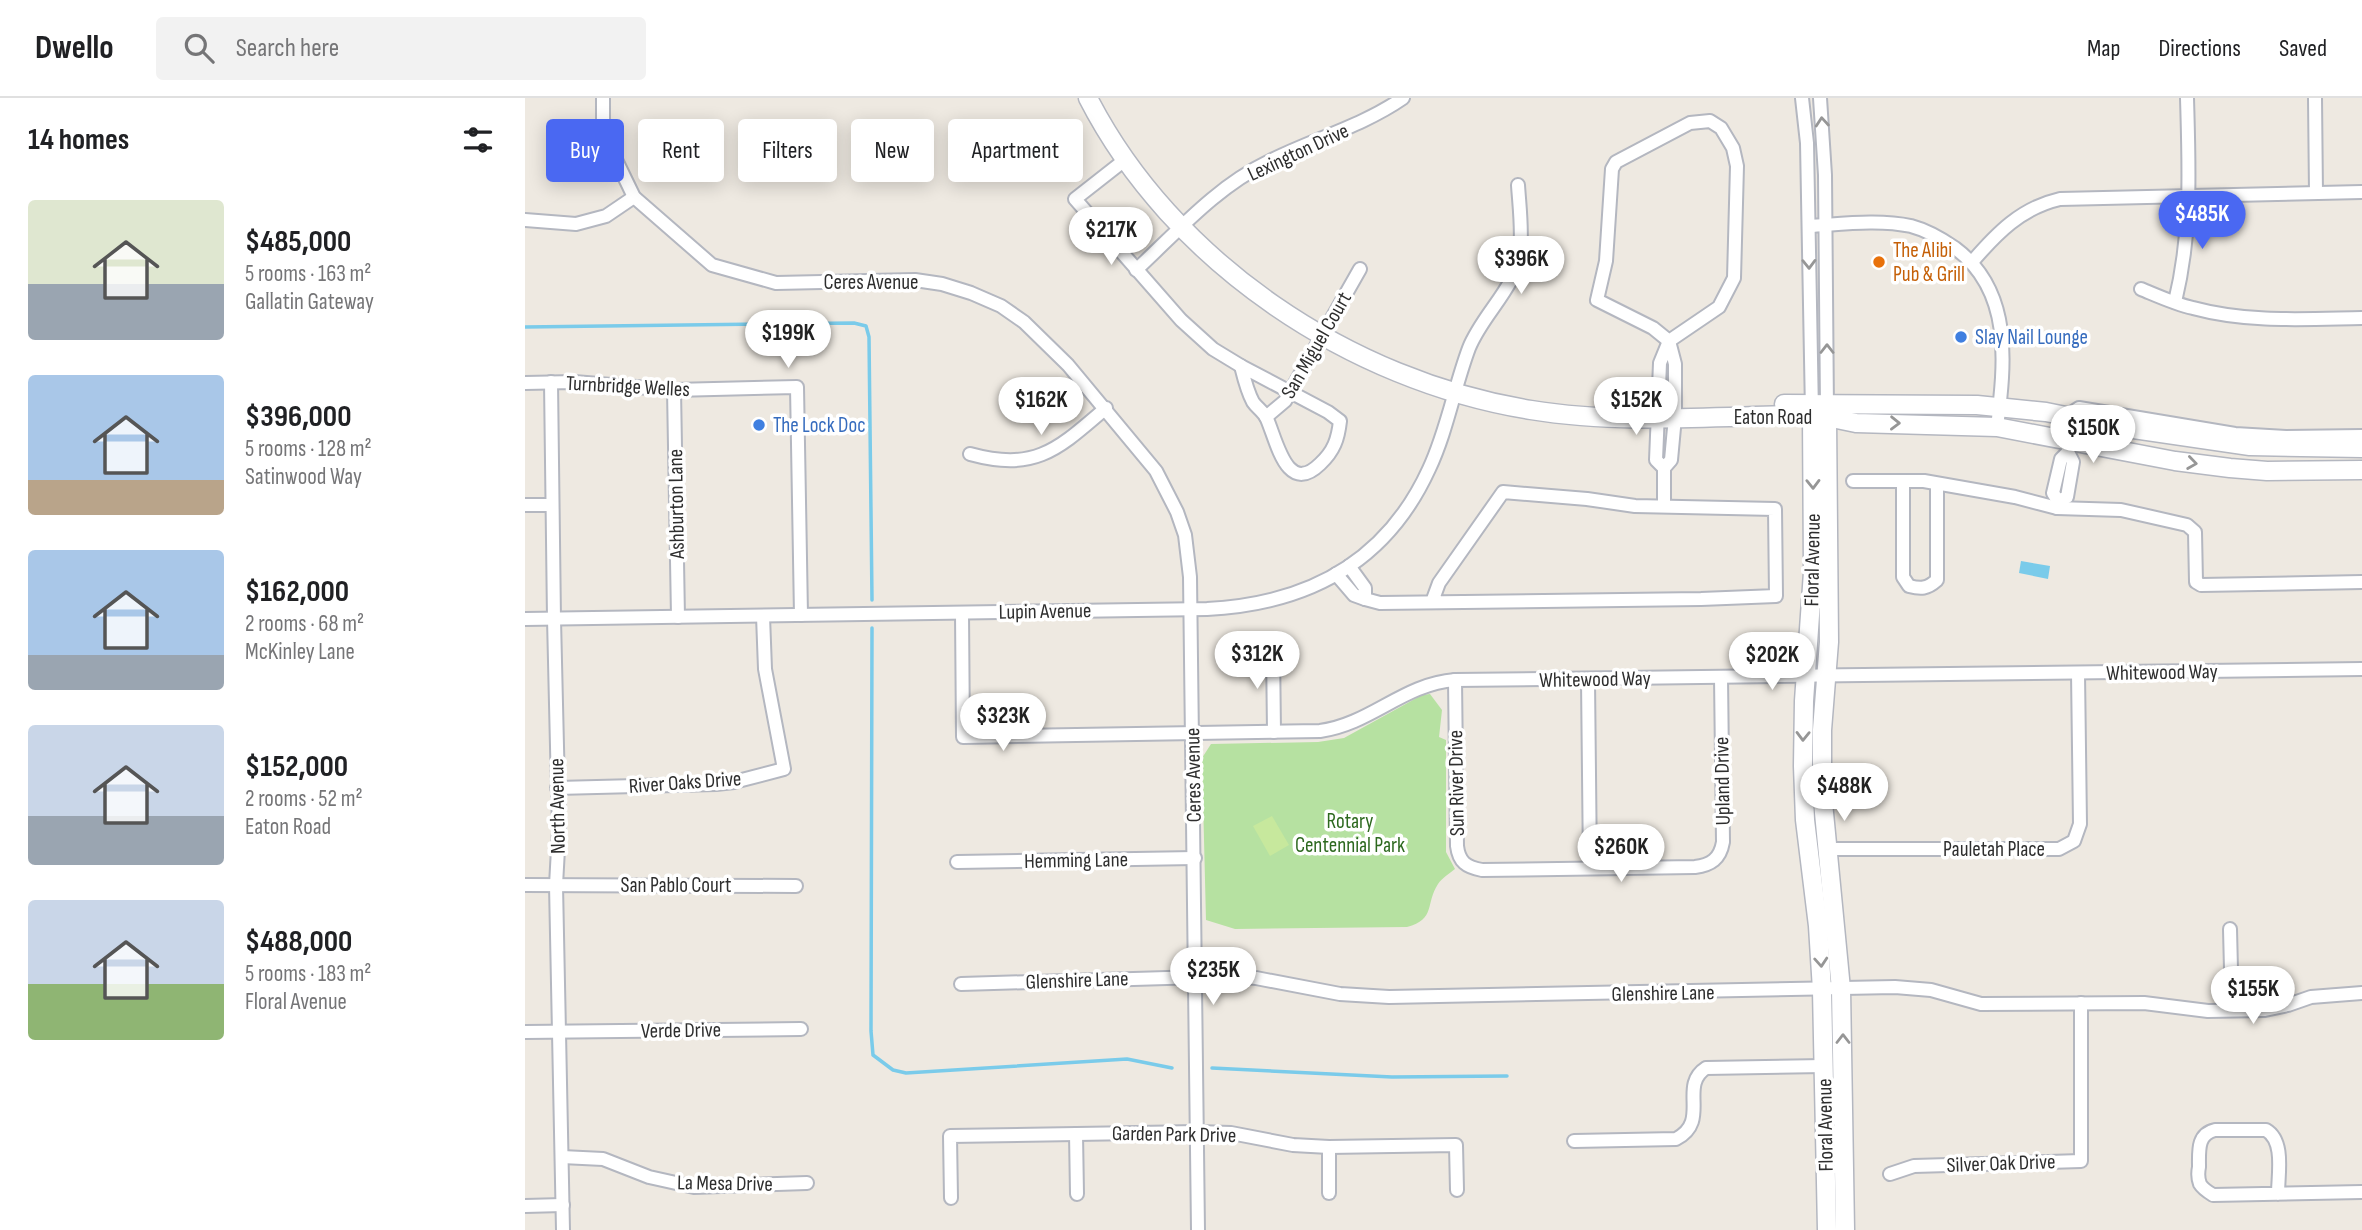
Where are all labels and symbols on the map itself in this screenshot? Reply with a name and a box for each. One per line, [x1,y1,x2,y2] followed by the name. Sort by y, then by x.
[1815,116,1830,127] one-way arrow
[1244,118,1353,187] street label: Lexington Drive
[2153,192,2251,251] pin: $485K
[1062,208,1160,267] pin: $217K
[1472,236,1570,296] pin: $396K
[1893,238,1965,287] place label: The Alibi Pub & Grill
[1871,254,1887,270] marker: The Alibi Pub & Grill
[1802,259,1817,270] one-way arrow
[824,270,918,295] street label: Ceres Avenue
[1276,288,1357,403] street label: San Miguel Court
[739,310,837,370] pin: $199K
[1975,325,2088,350] place label: Slay Nail Lounge
[1953,329,1969,345] marker: Slay Nail Lounge
[1819,343,1835,354] one-way arrow
[565,371,690,402] street label: Turnbridge Welles
[992,378,1090,437] pin: $162K
[1587,378,1685,437] pin: $152K
[1734,405,1812,430] street label: Eaton Road
[2044,406,2142,465] pin: $150K
[773,413,866,438] place label: The Lock Doc
[1890,415,1900,431] one-way arrow
[751,417,767,433] marker: The Lock Doc
[663,449,690,560] street label: Ashburton Lane
[2186,455,2198,470] one-way arrow
[1805,479,1821,490] one-way arrow
[1799,513,1826,607] street label: Floral Avenue
[998,598,1092,625] street label: Lupin Avenue
[1208,632,1306,691] pin: $312K
[1723,632,1821,692] pin: $202K
[2106,659,2218,686] street label: Whitewood Way
[1539,666,1651,693] street label: Whitewood Way
[954,694,1052,753] pin: $323K
[1180,727,1207,823] street label: Ceres Avenue
[1443,730,1470,836] street label: Sun River Drive
[1795,731,1811,741] one-way arrow
[1709,736,1736,826] street label: Upland Drive
[544,758,571,854] street label: North Avenue
[1795,764,1893,823] pin: $488K
[628,766,742,799] street label: River Oaks Drive
[1295,809,1405,858] park label: Rotary Centennial Park
[1572,824,1670,884] pin: $260K
[1943,837,2045,862] street label: Pauletah Place
[1024,847,1128,874] street label: Hemming Lane
[621,873,731,898] street label: San Pablo Court
[1164,948,1262,1007] pin: $235K
[1813,957,1828,968] one-way arrow
[1025,966,1129,995] street label: Glenshire Lane
[2204,967,2302,1026] pin: $155K
[1611,980,1715,1007] street label: Glenshire Lane
[641,1017,721,1044] street label: Verde Drive
[1835,1034,1851,1044] one-way arrow
[1812,1078,1839,1172] street label: Floral Avenue
[1112,1121,1236,1148] street label: Garden Park Drive
[1946,1149,2056,1178] street label: Silver Oak Drive
[677,1170,773,1197] street label: La Mesa Drive

